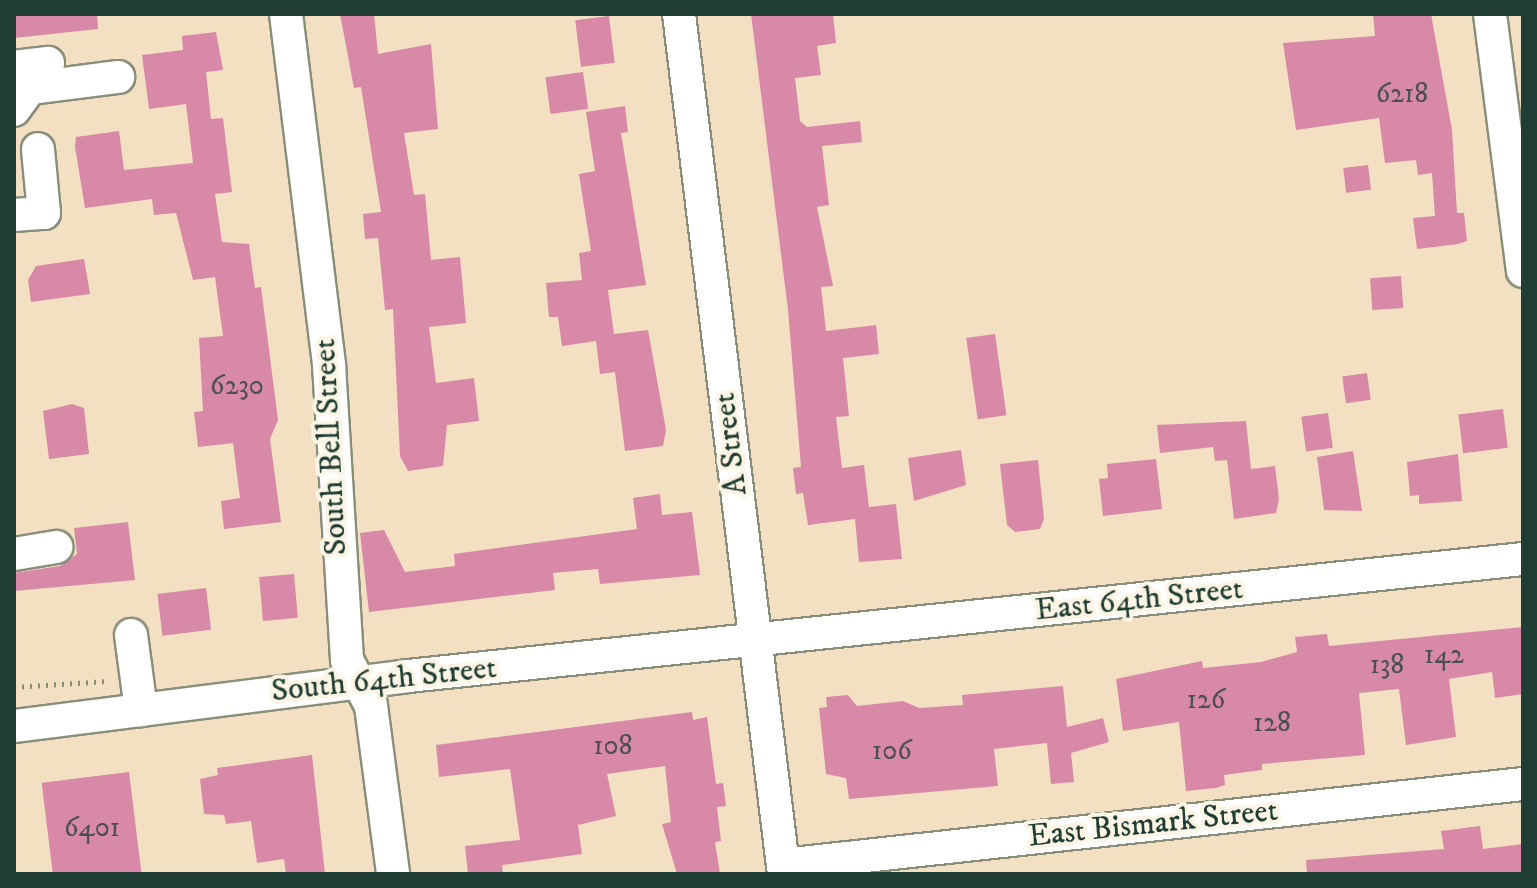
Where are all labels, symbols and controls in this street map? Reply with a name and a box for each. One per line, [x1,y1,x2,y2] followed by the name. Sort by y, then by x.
[1376,77,1428,111] house number: 6218
[306,338,356,556] street label: South Bell Street
[210,369,264,403] house number: 6230
[706,391,756,497] street label: A Street
[1033,570,1245,630] street label: East 64th Street
[1424,638,1464,672] house number: 142
[1370,648,1404,682] house number: 138
[269,649,499,711] street label: South 64th Street
[1187,683,1225,717] house number: 126
[1253,706,1291,740] house number: 128
[593,729,633,763] house number: 108
[872,734,912,768] house number: 106
[1026,792,1280,856] street label: East Bismark Street
[64,811,120,845] house number: 6401

